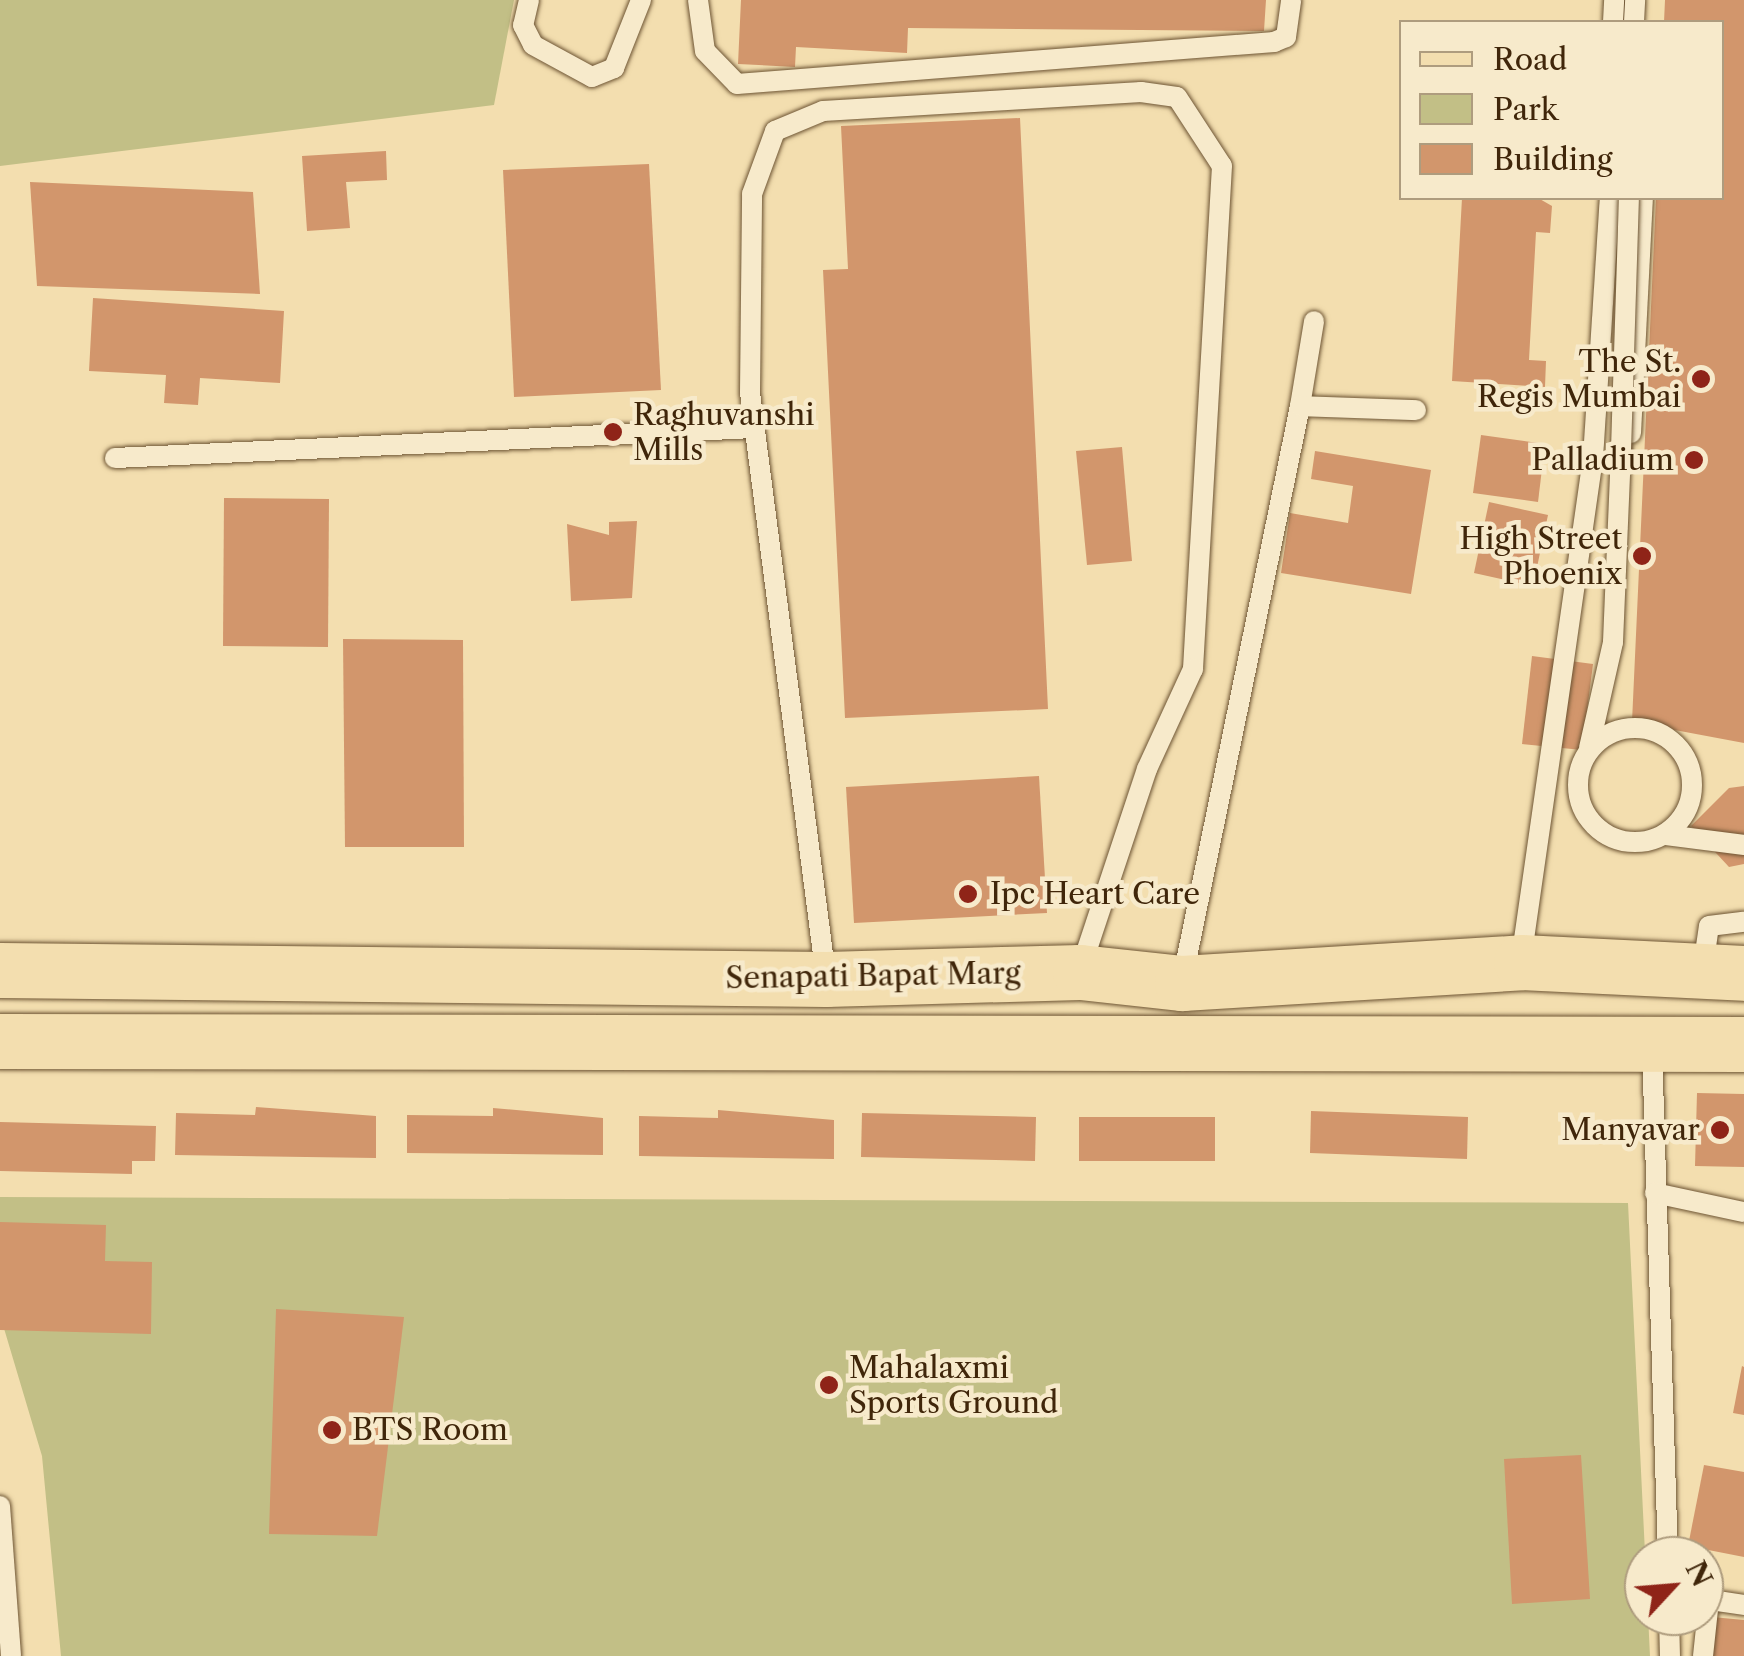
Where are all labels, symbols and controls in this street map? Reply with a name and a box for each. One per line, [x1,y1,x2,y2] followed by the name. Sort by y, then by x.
[1399,20,1724,200] legend
[1493,41,1567,78] text: Road
[1493,91,1558,128] text: Park
[1493,141,1613,178] text: Building
[1477,344,1681,414] place label: The St. Regis Mumbai
[1690,368,1712,390] marker: The St. Regis Mumbai
[633,397,814,468] place label: Raghuvanshi Mills
[602,421,624,443] marker: Raghuvanshi Mills
[1531,442,1674,478] place label: Palladium
[1683,449,1705,471] marker: Palladium
[1460,521,1622,592] place label: High Street Phoenix
[1631,545,1653,567] marker: High Street Phoenix
[990,876,1200,912] place label: Ipc Heart Care
[955,881,981,907] marker: Ipc Heart Care
[725,955,1021,997] street label: Senapati Bapat Marg
[1561,1112,1700,1148] place label: Manyavar
[1709,1119,1731,1141] marker: Manyavar
[849,1350,1058,1420] place label: Mahalaxmi Sports Ground
[818,1374,840,1396] marker: Mahalaxmi Sports Ground
[352,1412,508,1448] place label: BTS Room
[321,1419,343,1441] marker: BTS Room
[1624,1536,1724,1636] north arrow
[1679,1555,1720,1592] text: N

